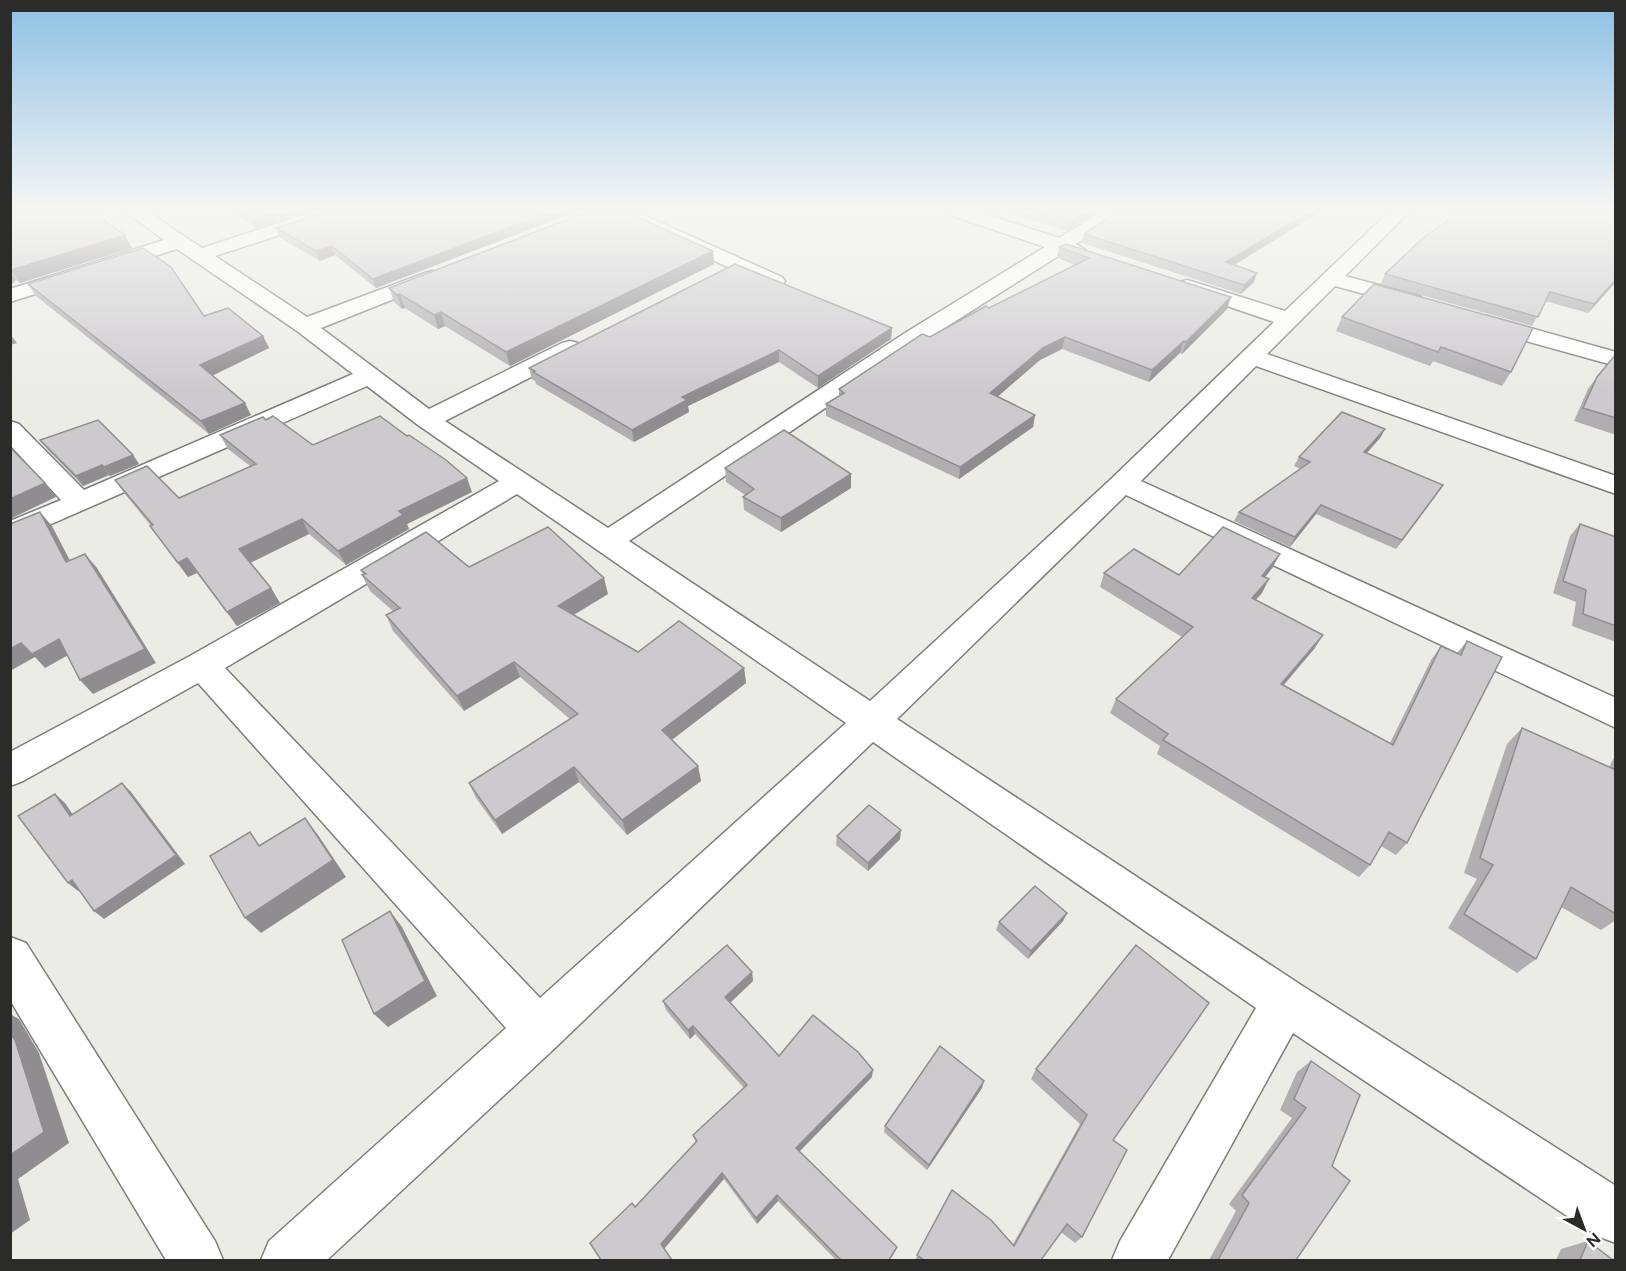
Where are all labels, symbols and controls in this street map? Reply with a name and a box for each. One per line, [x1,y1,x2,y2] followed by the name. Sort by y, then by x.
[1554,1199,1614,1259] north arrow
[1583,1229,1604,1251] text: N

